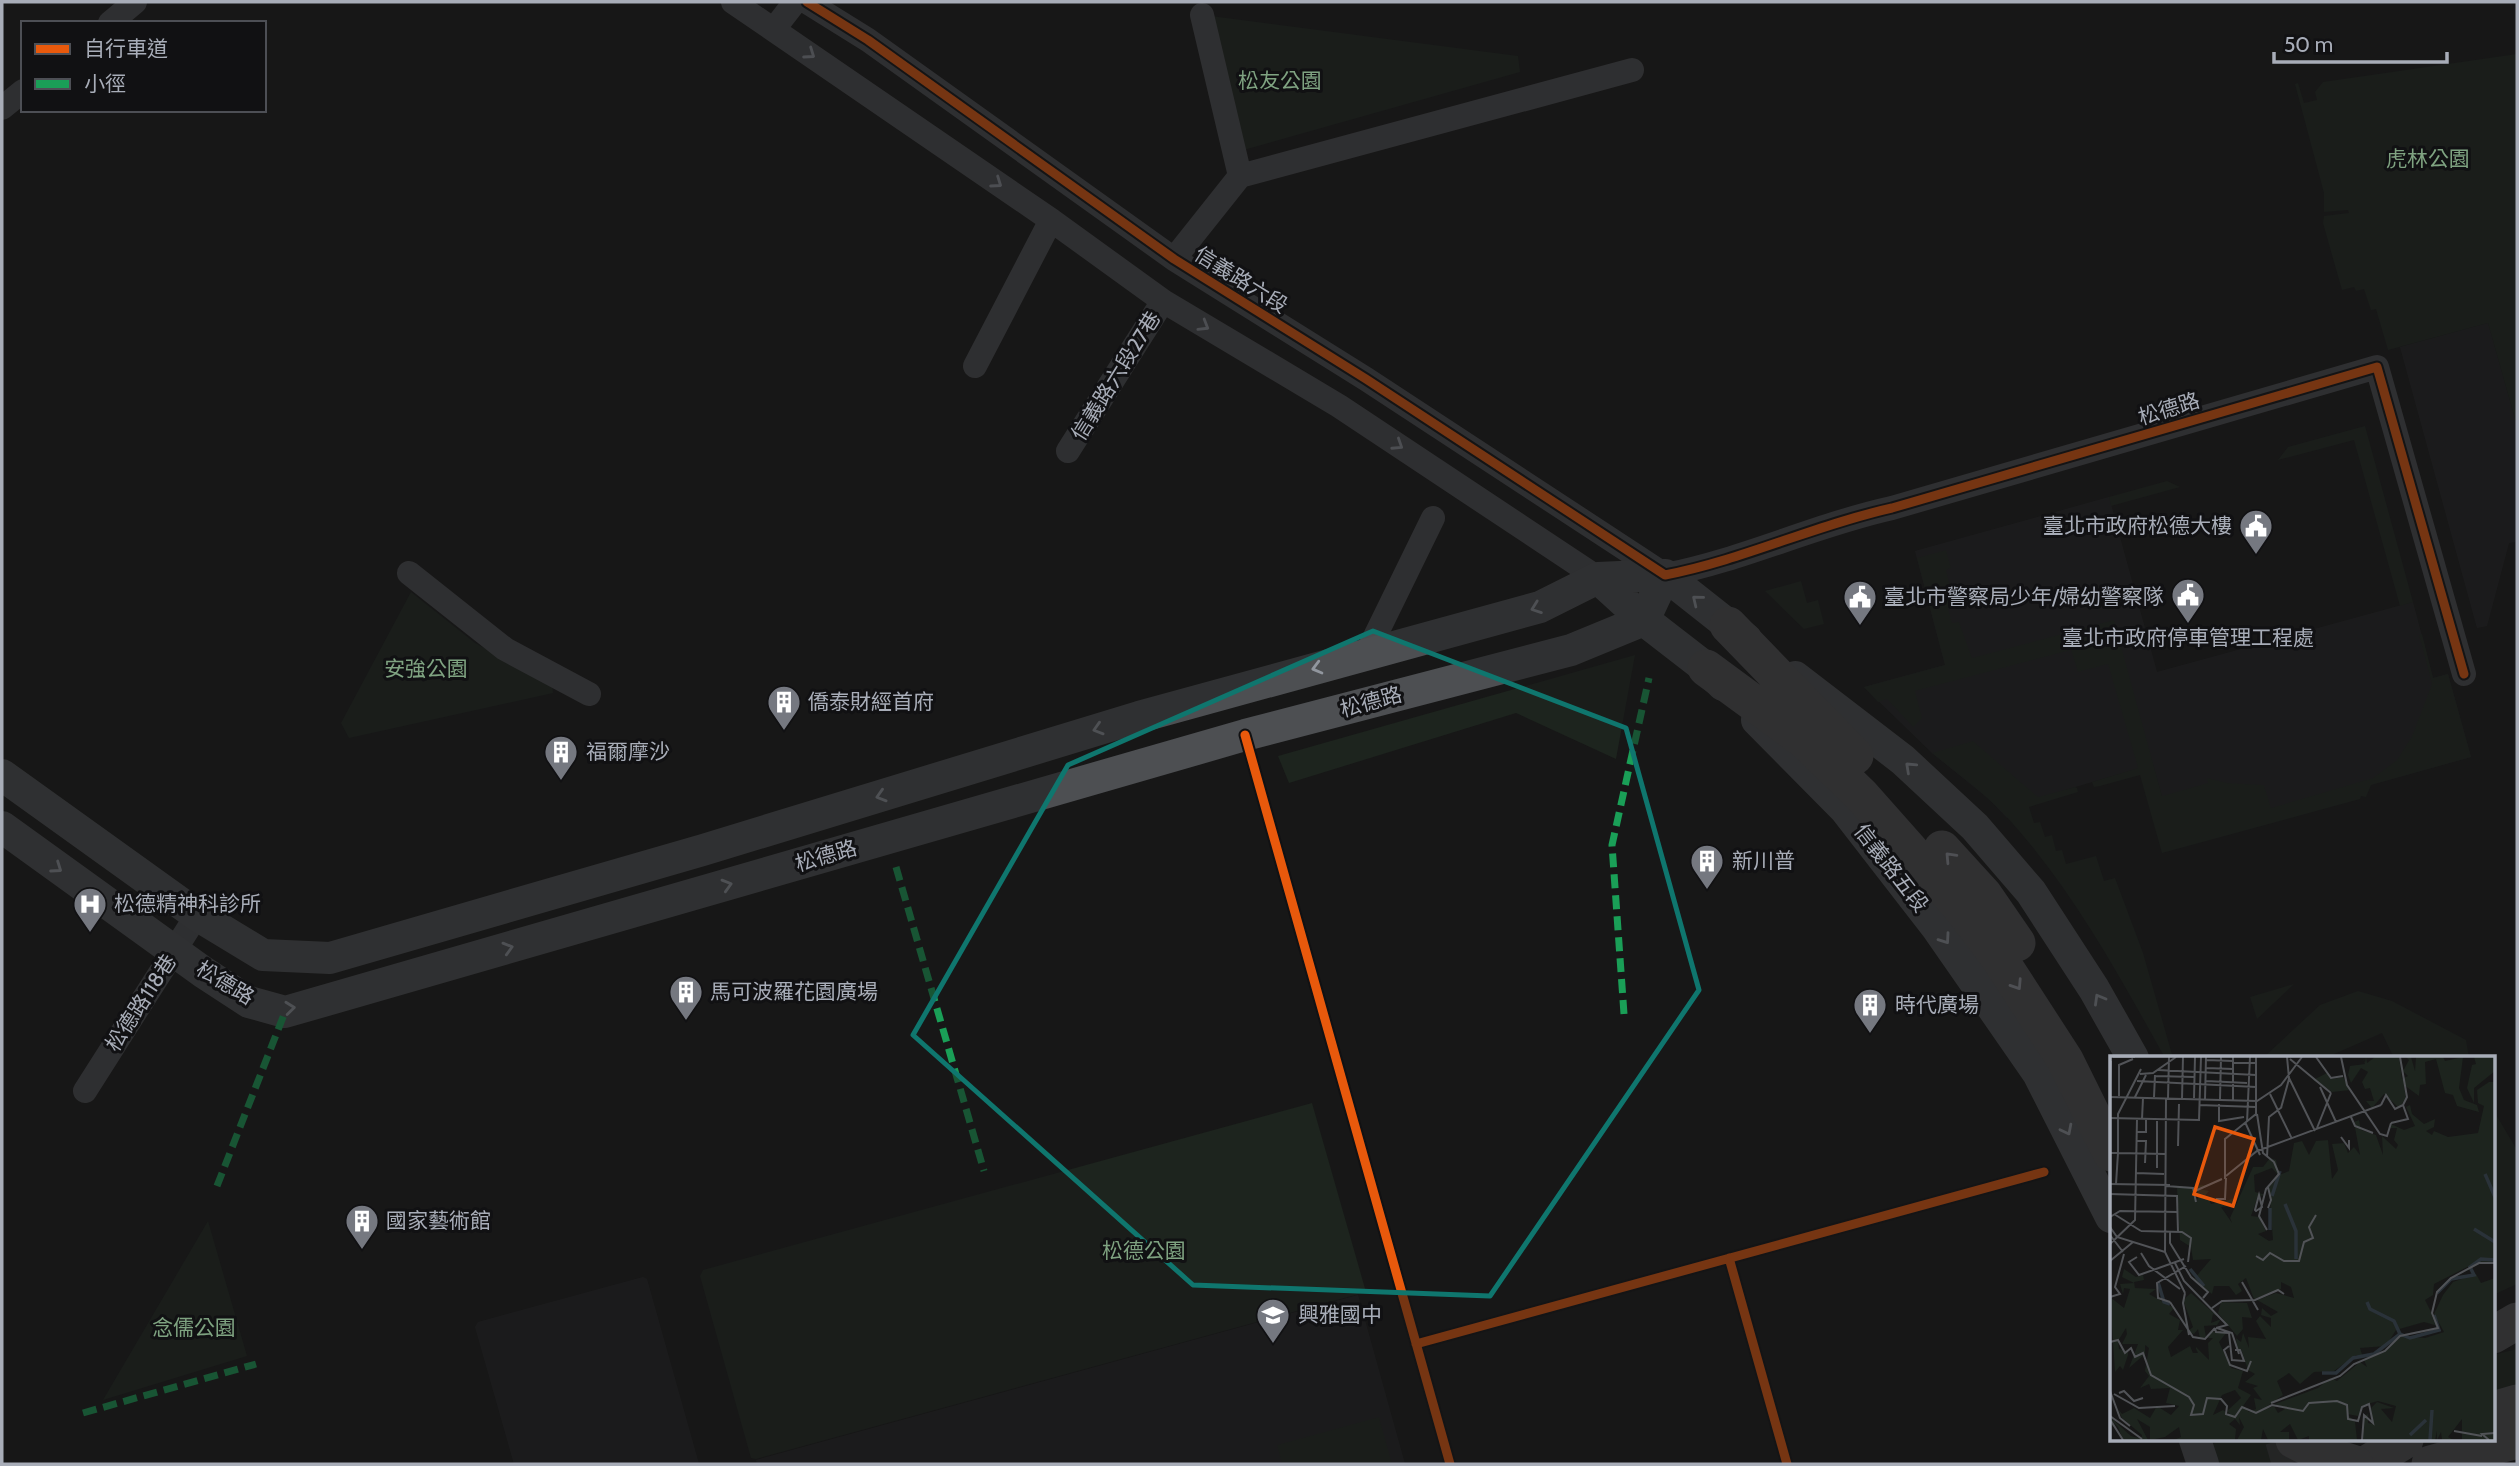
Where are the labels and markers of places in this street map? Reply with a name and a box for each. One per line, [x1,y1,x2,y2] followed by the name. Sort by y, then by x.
[2237,507,2275,556] public building icon: 臺北市政府松德大樓
[2043,513,2232,538] place label: 臺北市政府松德大樓
[2169,576,2207,625] public building icon: 臺北市政府停車管理工程處
[1841,578,1879,627] public building icon: 臺北市警察局少年/婦幼警察隊
[1884,584,2164,609] place label: 臺北市警察局少年/婦幼警察隊
[2062,625,2314,650] place label: 臺北市政府停車管理工程處
[765,683,803,732] building icon: 僑泰財經首府
[808,689,934,714] place label: 僑泰財經首府
[542,733,580,782] building icon: 福爾摩沙
[586,739,670,764] place label: 福爾摩沙
[1688,842,1726,891] building icon: 新川普
[1732,848,1795,873] place label: 新川普
[71,885,109,934] hospital icon: 松德精神科診所
[114,891,261,916] place label: 松德精神科診所
[667,973,705,1022] building icon: 馬可波羅花園廣場
[710,979,878,1004] place label: 馬可波羅花園廣場
[1851,986,1889,1035] building icon: 時代廣場
[1895,992,1979,1017] place label: 時代廣場
[343,1202,381,1251] building icon: 國家藝術館
[386,1208,491,1233] place label: 國家藝術館
[1254,1296,1292,1345] school or university icon: 興雅國中
[1298,1302,1382,1327] place label: 興雅國中

